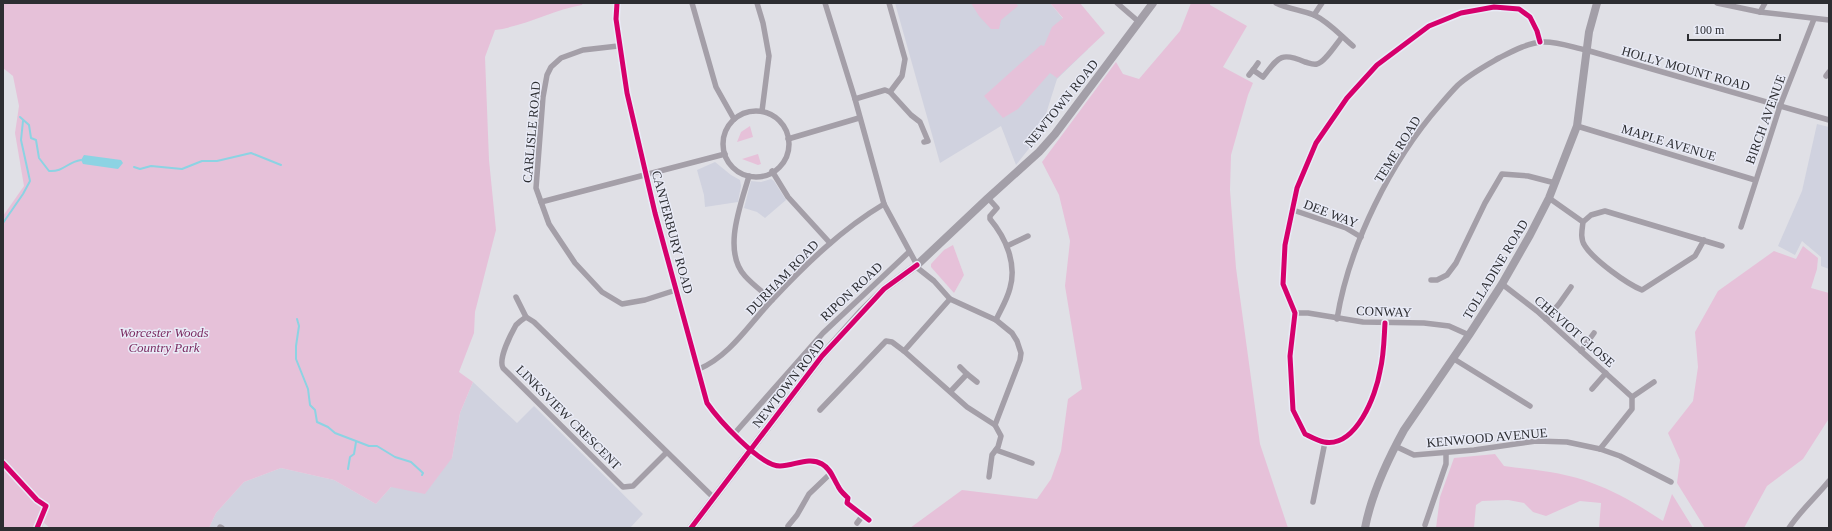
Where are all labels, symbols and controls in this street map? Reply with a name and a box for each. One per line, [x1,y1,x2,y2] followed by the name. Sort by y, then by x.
[1688,16,1780,42] scale bar
[1694,23,1725,37] text: 100 m
[1620,43,1752,94] street label: HOLLY MOUNT ROAD
[1021,56,1101,150] street label: NEWTOWN ROAD
[1742,72,1789,166] street label: BIRCH AVENUE
[520,80,543,184] street label: CARLISLE ROAD
[1371,113,1424,185] street label: TEME ROAD
[1620,121,1718,164] street label: MAPLE AVENUE
[649,169,696,295] street label: CANTERBURY ROAD
[1302,196,1361,231] street label: DEE WAY
[1460,217,1531,322] street label: TOLLADINE ROAD
[743,237,822,318] street label: DURHAM ROAD
[817,259,885,324] street label: RIPON ROAD
[1532,293,1618,370] street label: CHEVIOT CLOSE
[1356,303,1413,320] street label: CONWAY
[119,325,209,355] park label: Worcester Woods Country Park
[749,336,828,431] street label: NEWTOWN ROAD
[513,362,624,473] street label: LINKSVIEW CRESCENT
[1426,425,1548,450] street label: KENWOOD AVENUE

